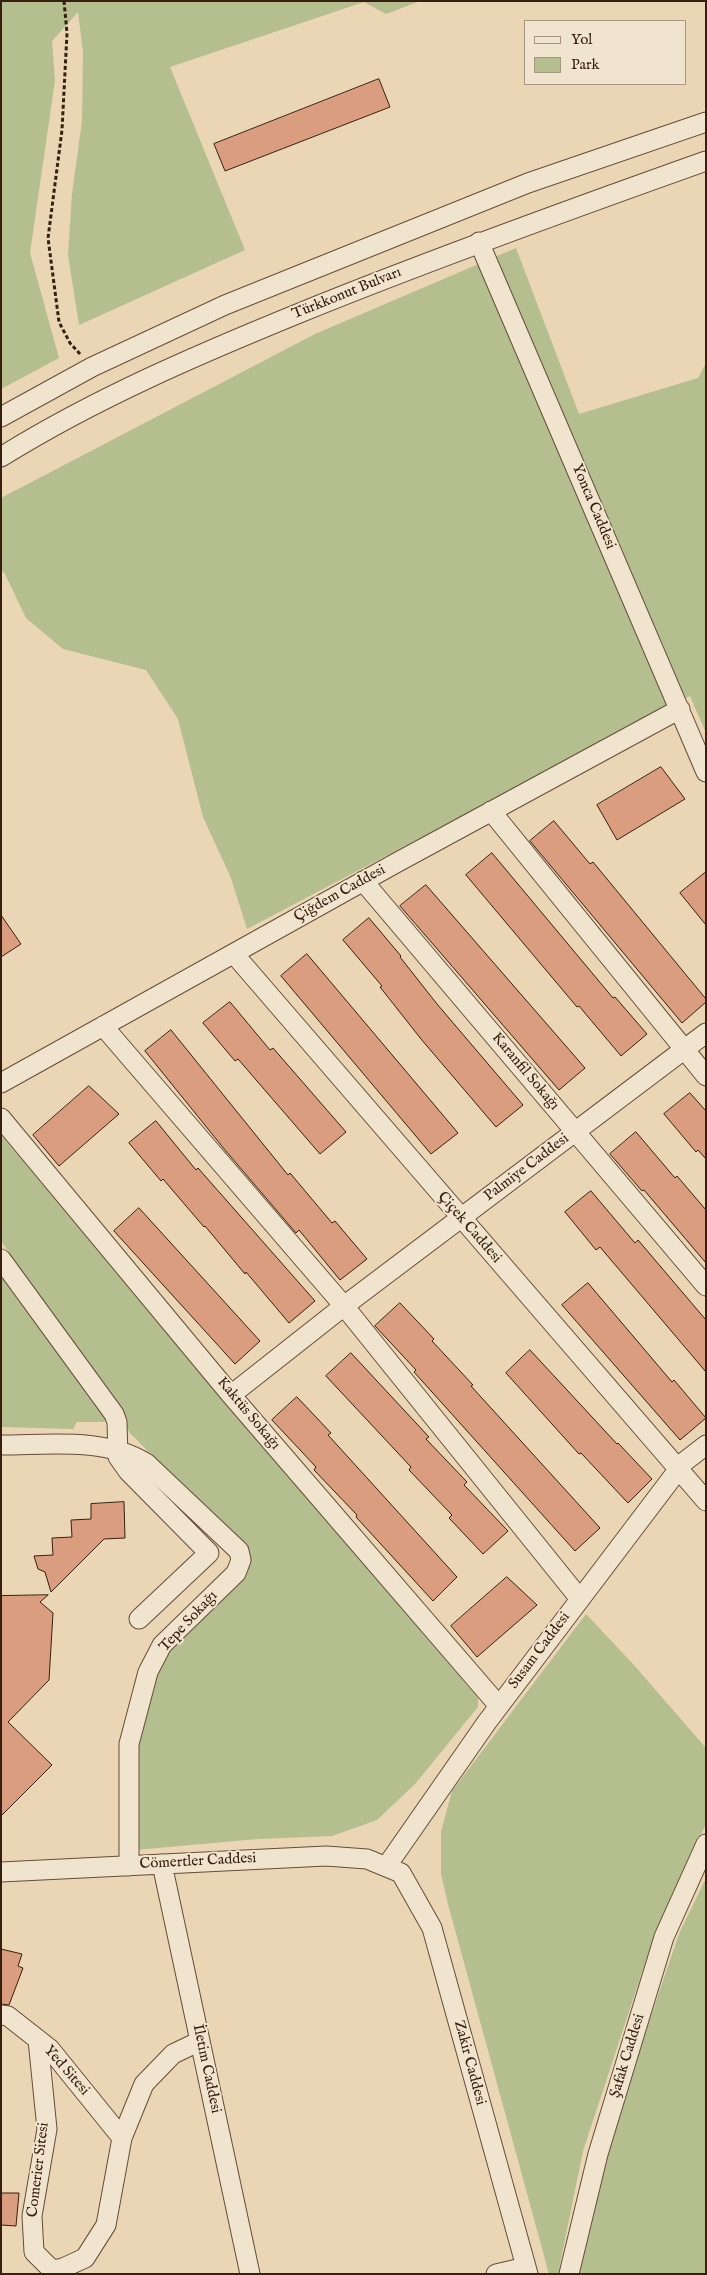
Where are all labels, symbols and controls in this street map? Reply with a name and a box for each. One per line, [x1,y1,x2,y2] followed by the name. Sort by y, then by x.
[524,20,687,85] legend
[571,30,592,49] text: Yol
[571,55,600,74] text: Park
[290,264,404,324] street label: Türkkonut Bulvarı
[567,462,619,552] street label: Yonca Caddesi
[291,861,389,927] street label: Çiğdem Caddesi
[487,1030,563,1114] street label: Karanfil Sokağı
[481,1130,573,1206] street label: Palmiye Caddesi
[433,1189,505,1267] street label: Çiçek Caddesi
[212,1374,284,1454] street label: Kaktüs Sokağı
[156,1588,222,1656] street label: Tepe Sokağı
[505,1609,575,1693] street label: Susam Caddesi
[139,1850,257,1874] street label: Cömertler Caddesi
[607,2012,649,2100] street label: Şafak Caddesi
[449,2019,489,2107] street label: Zakir Caddesi
[188,2023,224,2115] street label: İletim Caddesi
[39,2042,93,2100] street label: Yed Sitesi
[24,2122,54,2218] street label: Comerier Sitesi

